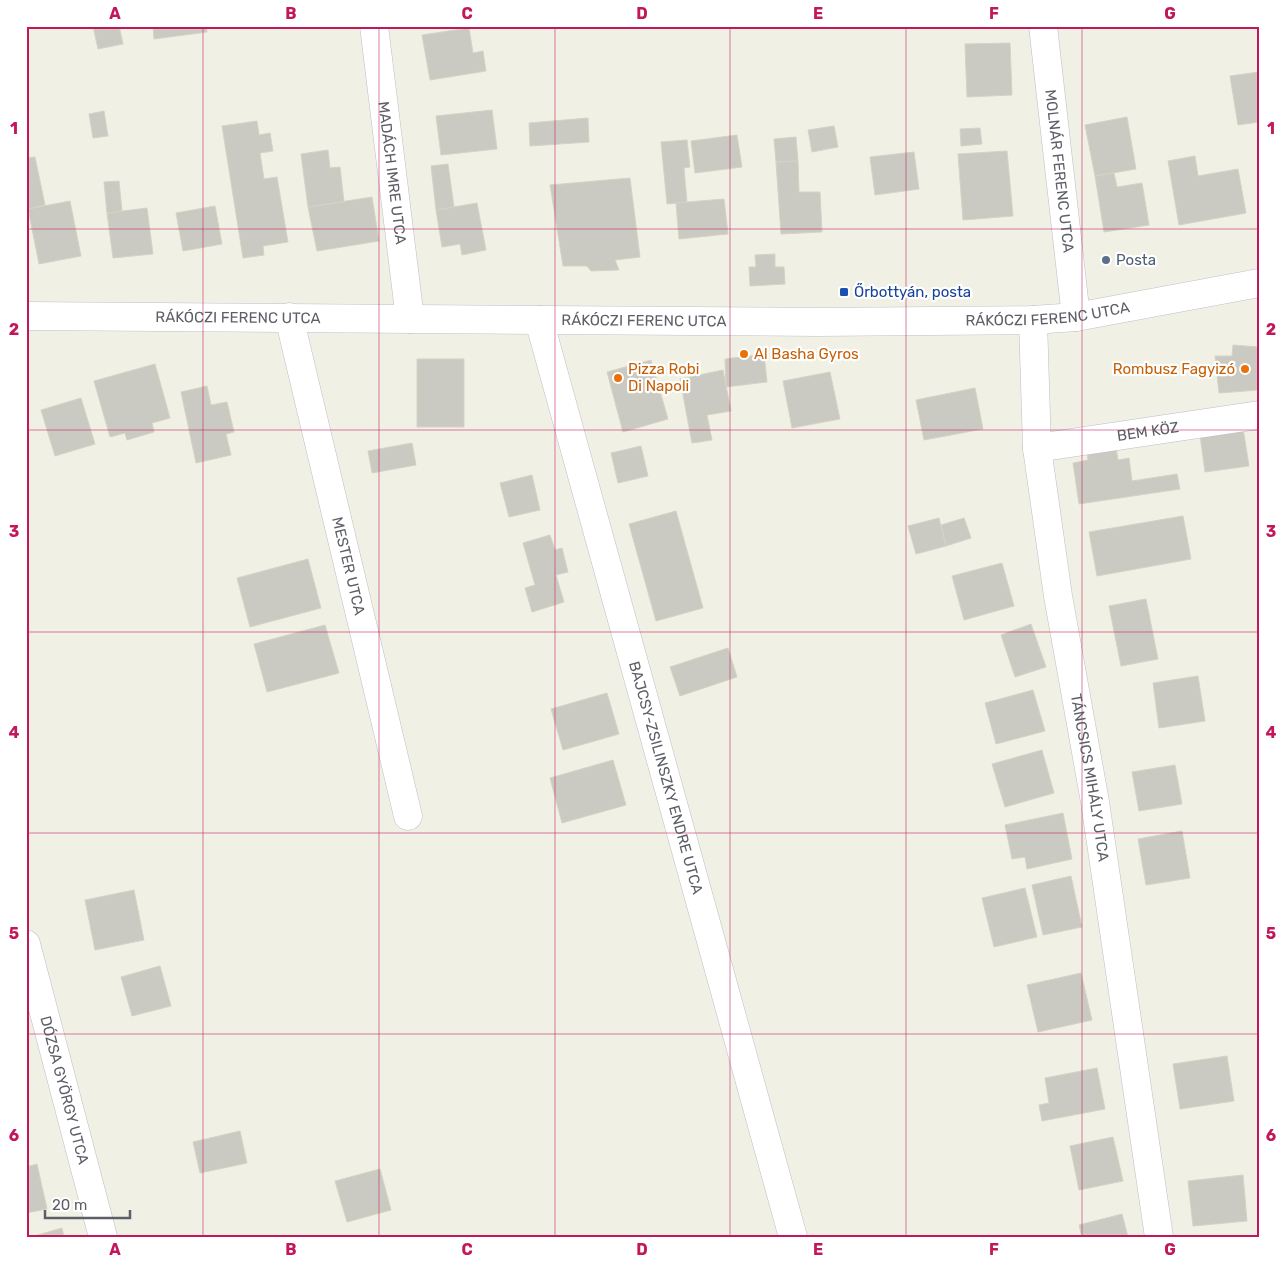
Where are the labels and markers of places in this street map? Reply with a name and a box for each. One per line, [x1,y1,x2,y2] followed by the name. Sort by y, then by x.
[1116,251,1156,269] place label: Posta
[1100,254,1112,266] marker: Posta
[854,283,971,301] place label: Őrbottyán, posta
[838,286,850,298] marker: Őrbottyán, posta
[754,345,859,363] place label: Al Basha Gyros
[738,348,750,360] marker: Al Basha Gyros
[628,360,699,395] place label: Pizza Robi Di Napoli
[1113,360,1235,378] place label: Rombusz Fagyizó
[1239,363,1251,375] marker: Rombusz Fagyizó
[612,372,624,384] marker: Pizza Robi Di Napoli

